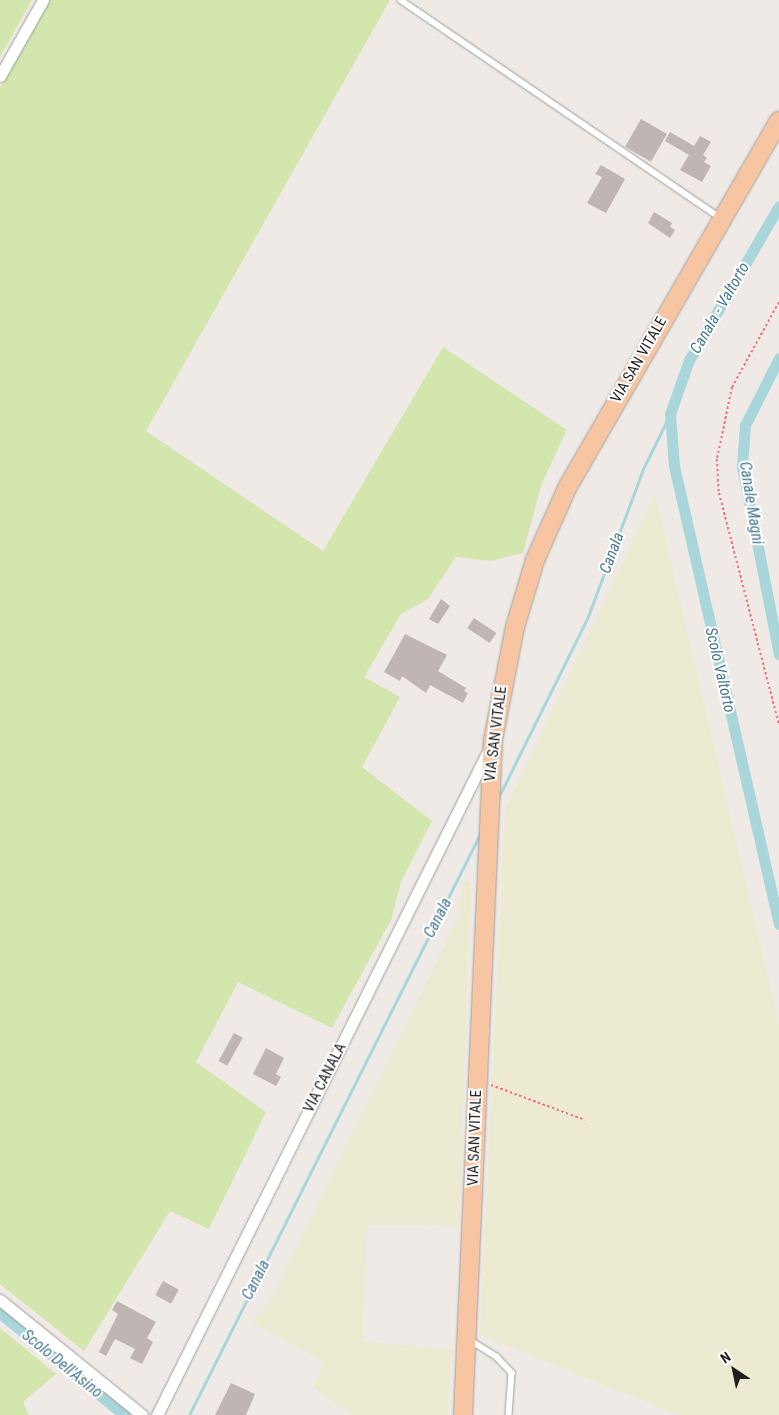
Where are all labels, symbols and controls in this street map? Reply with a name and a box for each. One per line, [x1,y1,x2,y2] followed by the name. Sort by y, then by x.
[686,259,754,357] water label: Canala - Valtorto
[607,314,671,406] street label: VIA SAN VITALE
[735,460,767,546] water label: Canale Magni
[596,530,628,576] water label: Canala
[701,625,739,715] water label: Scolo Valtorto
[481,685,511,783] street label: VIA SAN VITALE
[420,895,456,941] water label: Canala
[300,1040,350,1116] street label: VIA CANALA
[464,1090,486,1186] street label: VIA SAN VITALE
[238,1257,274,1303] water label: Canala
[18,1326,106,1402] water label: Scolo Dell'Asino
[709,1345,759,1395] north arrow
[718,1349,734,1367] text: N

